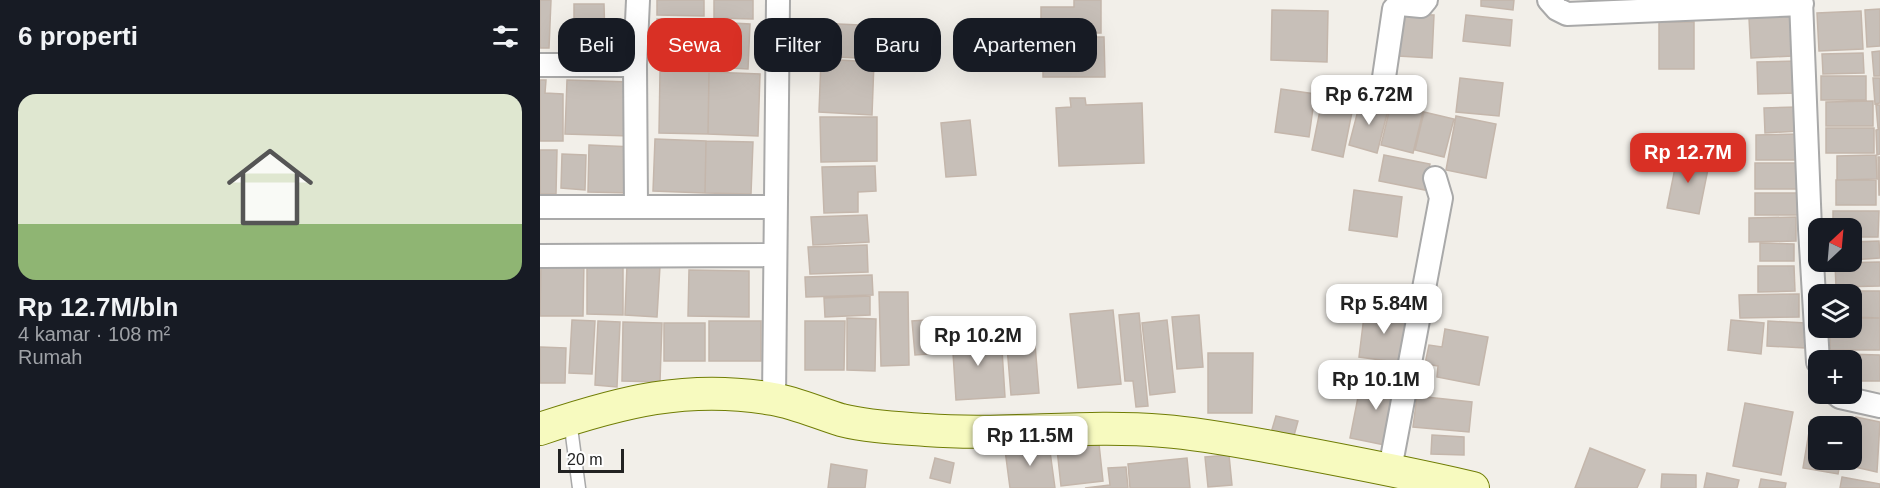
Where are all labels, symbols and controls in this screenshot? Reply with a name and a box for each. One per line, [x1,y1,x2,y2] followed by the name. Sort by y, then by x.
[558,18,635,72] chip: Beli
[647,18,742,72] chip: Sewa
[754,18,842,72] chip: Filter
[854,18,941,72] chip: Baru
[953,18,1097,72] chip: Apartemen
[489,20,522,53] icon: filters
[18,21,138,51] text: 6 properti
[1307,75,1431,126] pin: Rp 6.72M
[1325,83,1413,105] text: Rp 6.72M
[216,133,324,241] icon: home
[1626,133,1750,184] pin: Rp 12.7M
[1644,141,1732,163] text: Rp 12.7M
[1808,218,1862,272] north arrow
[1808,218,1862,470] map controls
[1322,284,1446,335] pin: Rp 5.84M
[1808,284,1862,338] button: layers
[18,292,178,322] text: Rp 12.7M/bln
[1340,292,1428,314] text: Rp 5.84M
[916,316,1040,367] pin: Rp 10.2M
[18,323,170,345] text: 4 kamar · 108 m²
[934,324,1022,346] text: Rp 10.2M
[18,346,82,368] text: Rumah
[1808,350,1862,404] button: +
[1314,360,1438,411] pin: Rp 10.1M
[1332,368,1420,390] text: Rp 10.1M
[968,416,1092,467] pin: Rp 11.5M
[1808,416,1862,470] button: −
[987,424,1073,446] text: Rp 11.5M
[558,446,624,474] scale bar
[567,451,603,468] text: 20 m

